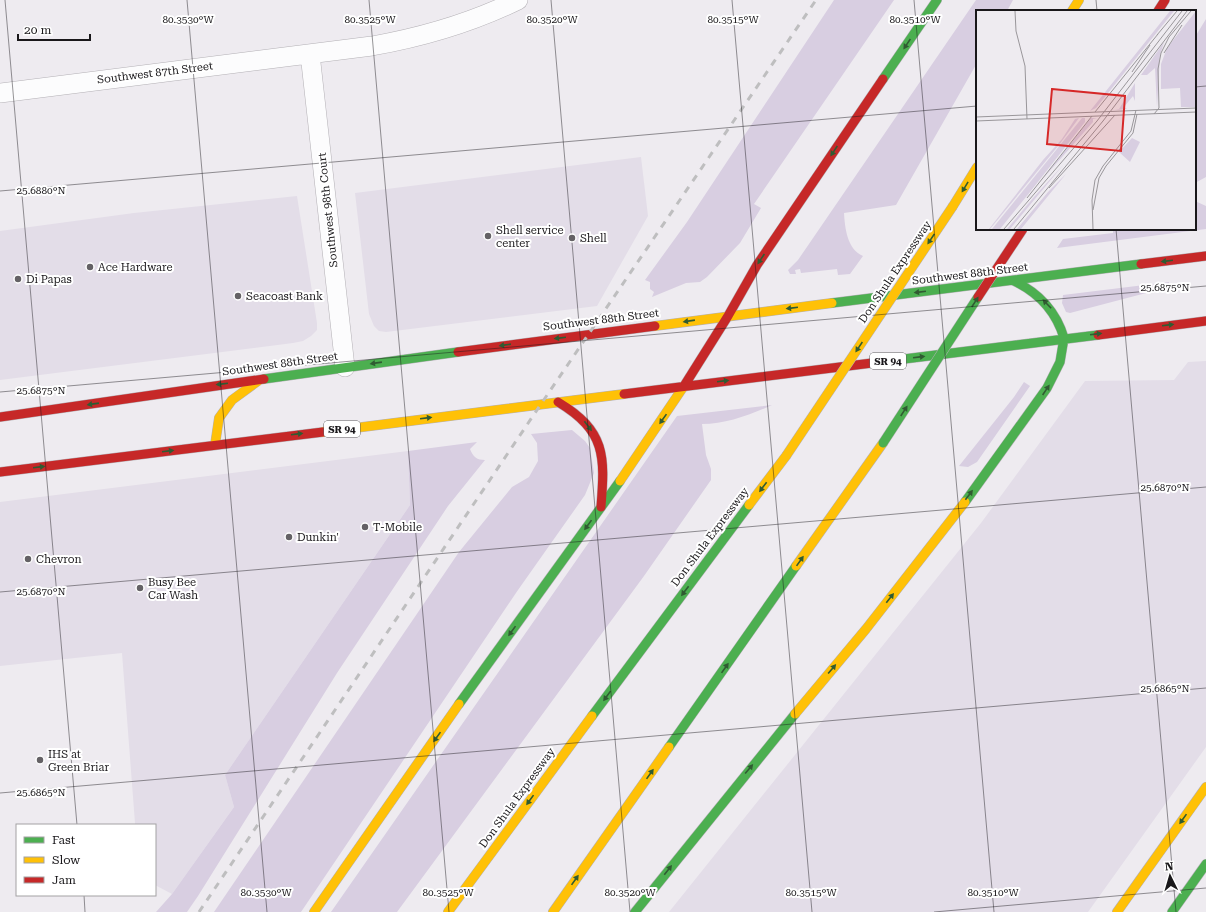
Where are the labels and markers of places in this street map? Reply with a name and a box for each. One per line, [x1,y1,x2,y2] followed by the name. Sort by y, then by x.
[496,224,564,250] place label: Shell service center
[483,231,493,241] marker: Shell service center
[580,232,607,245] place label: Shell
[567,233,577,243] marker: Shell
[98,261,172,274] place label: Ace Hardware
[85,262,95,272] marker: Ace Hardware
[26,273,72,286] place label: Di Papas
[13,274,23,284] marker: Di Papas
[246,290,323,303] place label: Seacoast Bank
[233,291,243,301] marker: Seacoast Bank
[373,521,422,534] place label: T-Mobile
[360,522,370,532] marker: T-Mobile
[297,531,339,544] place label: Dunkin'
[284,532,294,542] marker: Dunkin'
[36,553,82,566] place label: Chevron
[23,554,33,564] marker: Chevron
[148,576,198,602] place label: Busy Bee Car Wash
[135,583,145,593] marker: Busy Bee Car Wash
[48,748,109,774] place label: IHS at Green Briar
[35,755,45,765] marker: IHS at Green Briar

